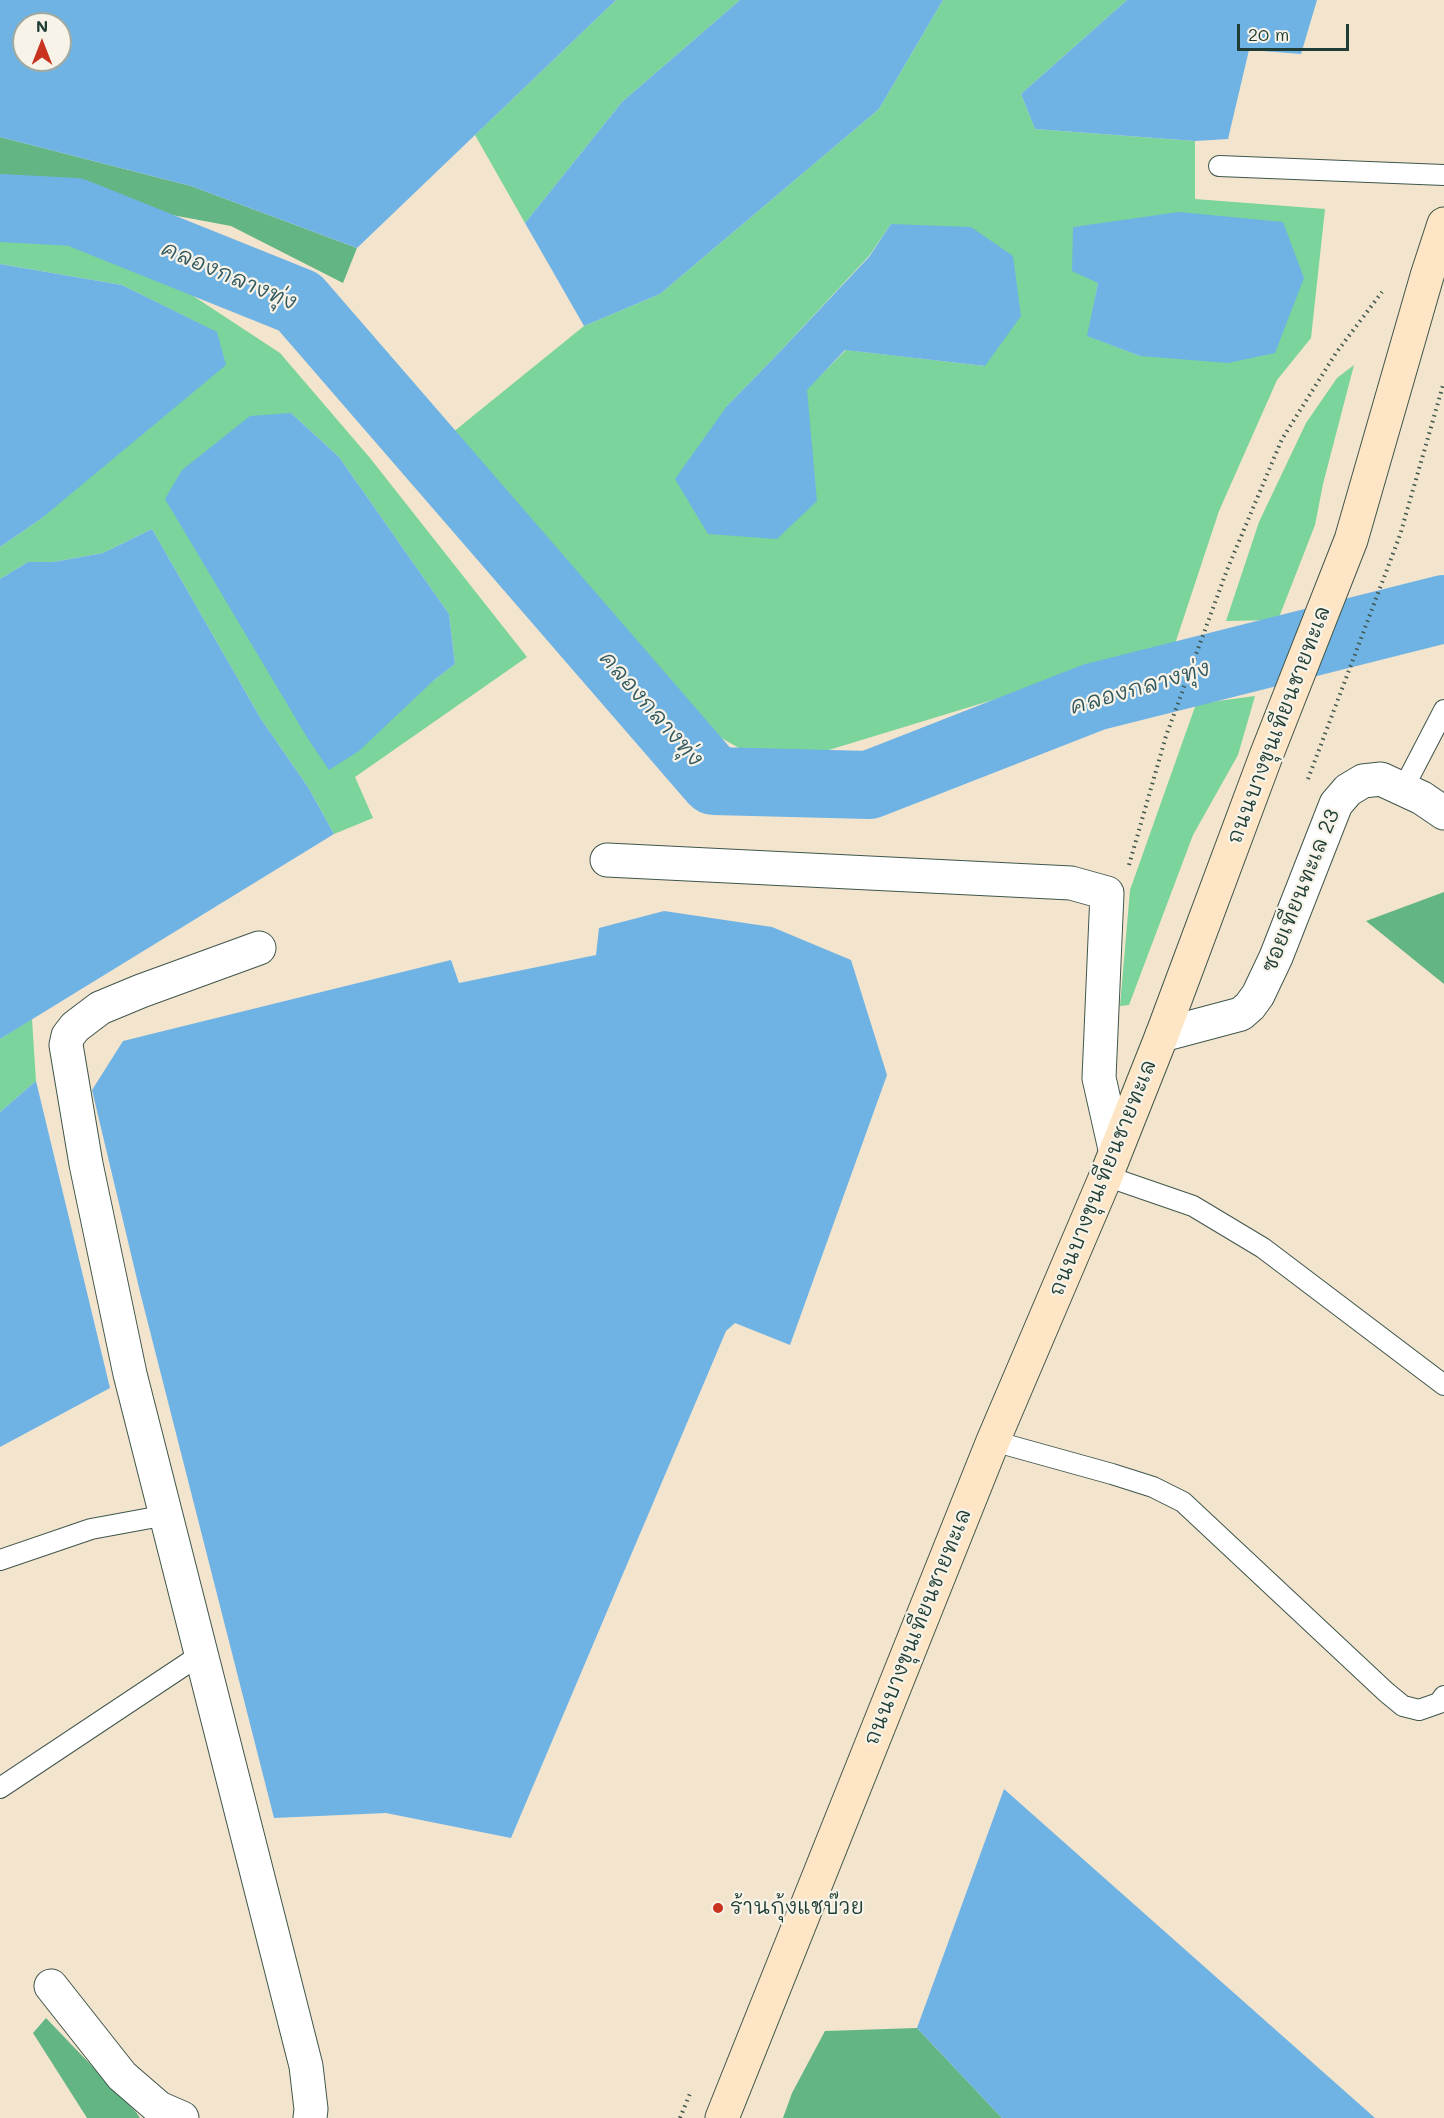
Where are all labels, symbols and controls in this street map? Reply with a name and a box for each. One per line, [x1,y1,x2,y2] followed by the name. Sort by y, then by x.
[12,12,72,72] north arrow
[1240,12,1352,50] scale bar
[36,15,48,36] text: N
[1248,22,1289,46] text: 20 m
[157,236,301,316] water label: คลองกลางทุ่ง
[1222,602,1336,848] street label: ถนนบางขุนเทียนชายทะเล
[594,646,708,772] water label: คลองกลางทุ่ง
[1067,655,1213,721] water label: คลองกลางทุ่ง
[1257,806,1345,976] street label: ซอยเทียนทะเล 23
[1044,1056,1162,1300] street label: ถนนบางขุนเทียนชายทะเล
[859,1505,977,1749] street label: ถนนบางขุนเทียนชายทะเล
[730,1895,864,1921] place label: ร้านกุ้งแชบ๊วย
[711,1901,725,1915] marker: ร้านกุ้งแชบ๊วย

